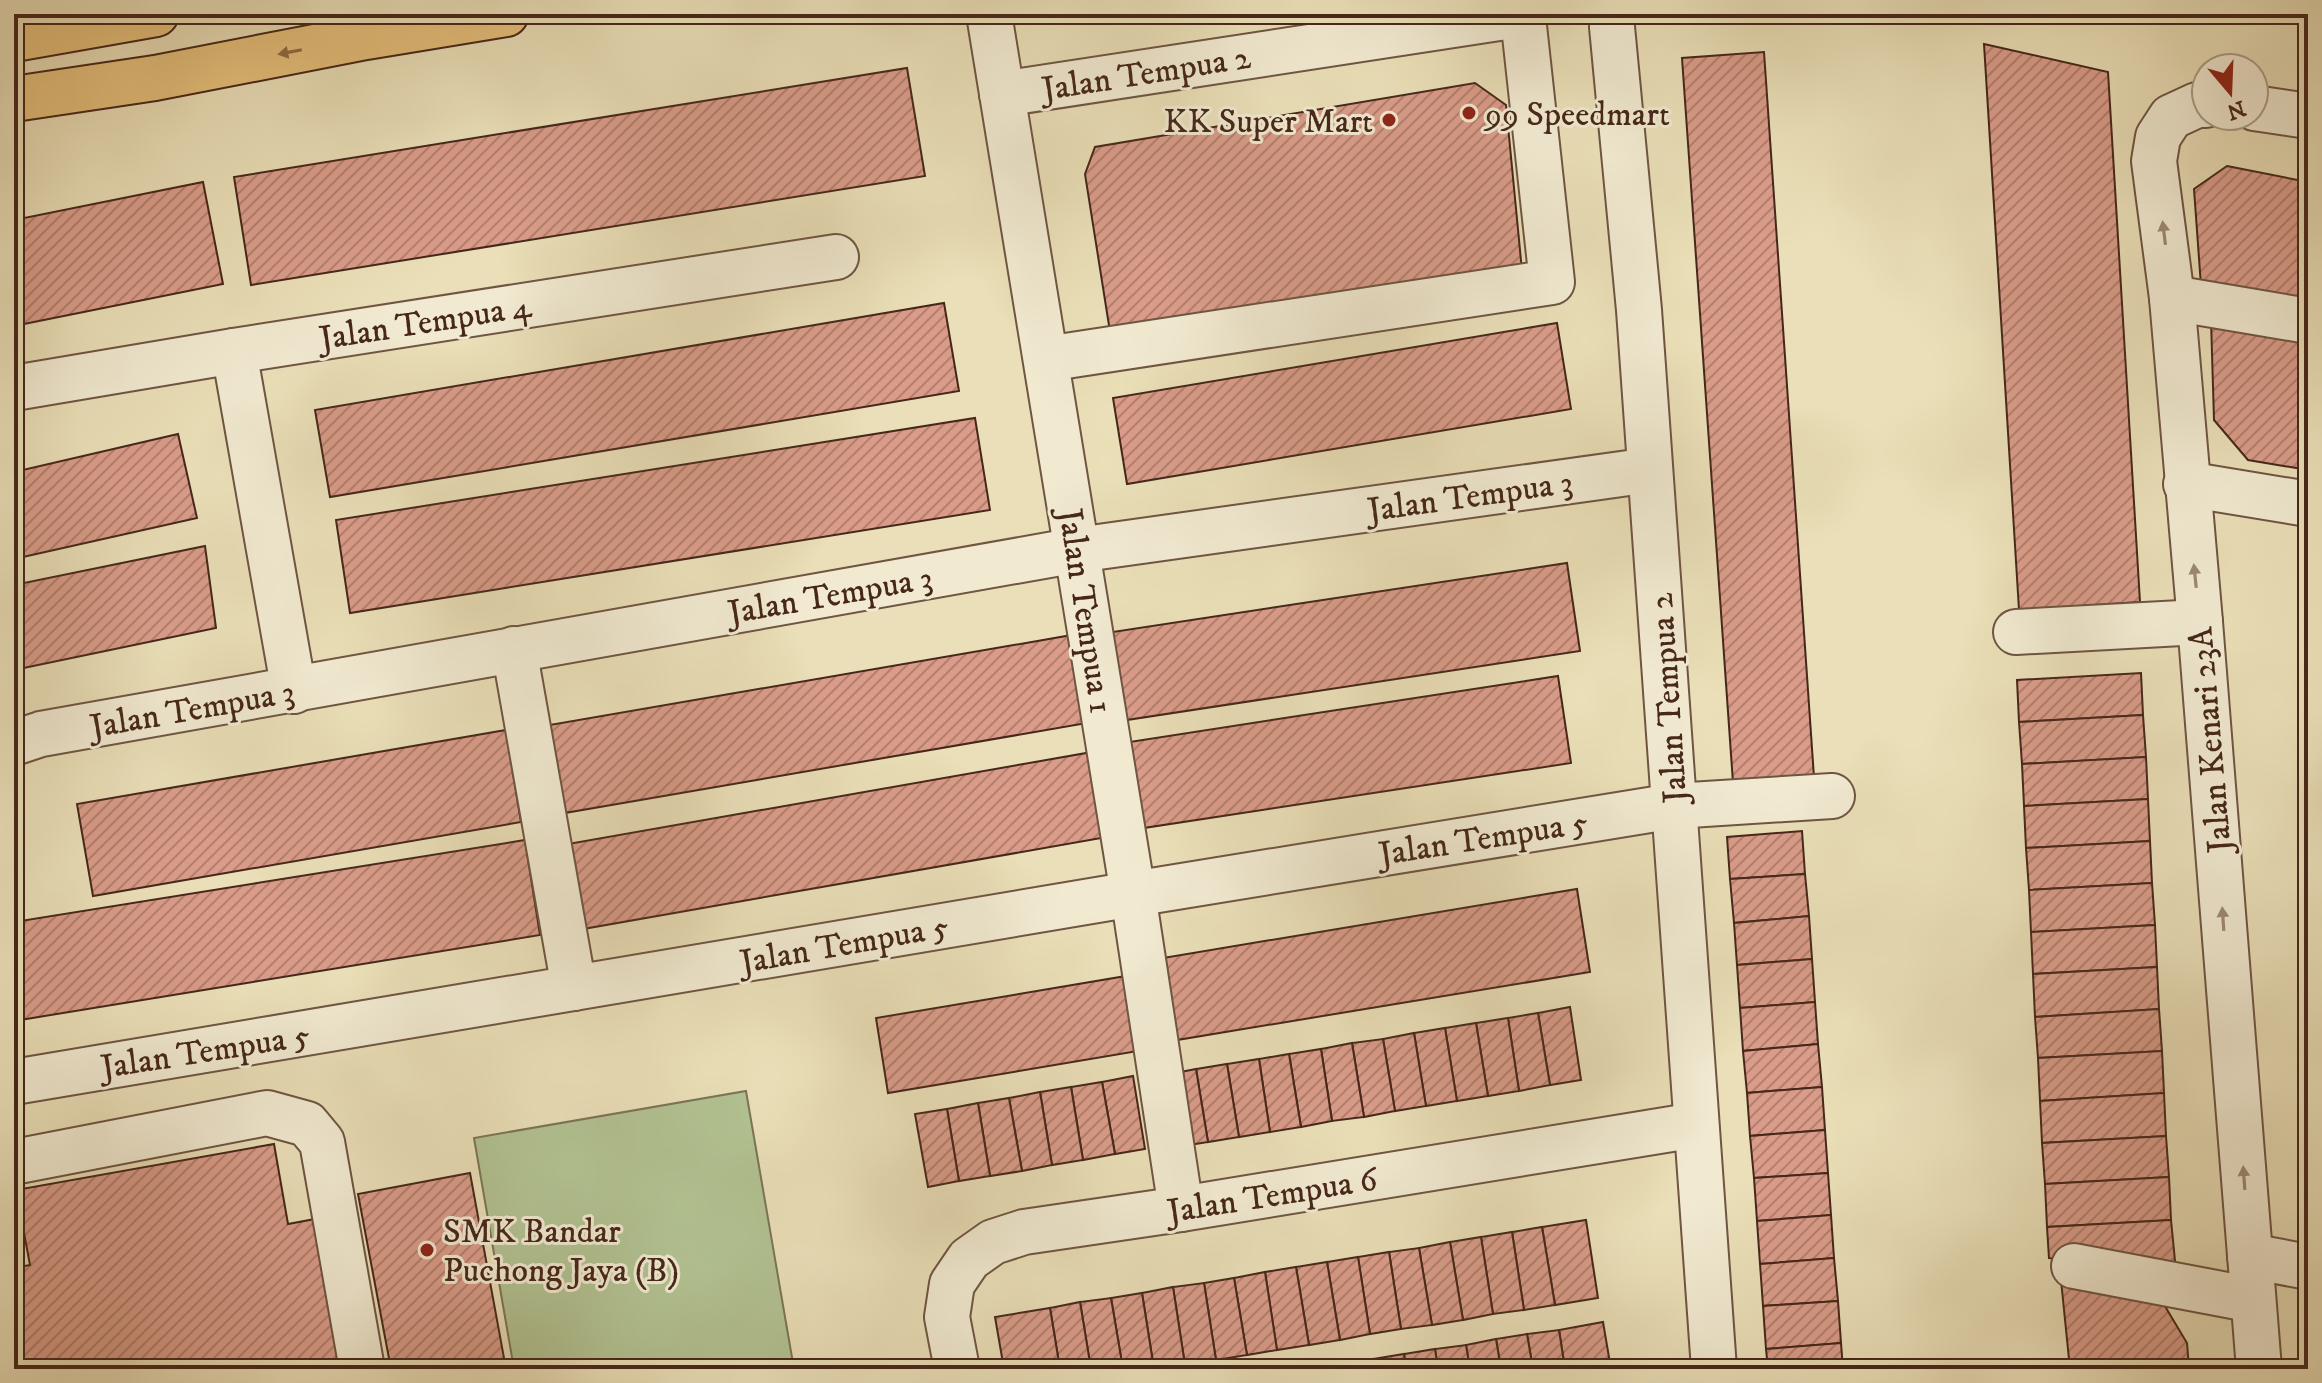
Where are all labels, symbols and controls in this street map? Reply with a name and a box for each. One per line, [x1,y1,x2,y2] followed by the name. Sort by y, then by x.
[1036,37,1254,112] street label: Jalan Tempua 2
[277,46,302,58] one-way arrow
[2190,52,2270,132] north arrow
[1483,94,1670,136] place label: 99 Speedmart
[2223,94,2249,125] text: N
[1164,101,1373,143] place label: KK Super Mart
[1460,104,1478,122] marker: 99 Speedmart
[1380,111,1398,129] marker: KK Super Mart
[2157,221,2170,246] one-way arrow
[314,285,536,361] street label: Jalan Tempua 4
[1362,462,1576,533] street label: Jalan Tempua 3
[1048,503,1122,717] street label: Jalan Tempua 1
[722,557,936,635] street label: Jalan Tempua 3
[2189,563,2202,588] one-way arrow
[1641,591,1698,807] street label: Jalan Tempua 2
[2180,625,2242,857] street label: Jalan Kenari 23A
[84,671,298,749] street label: Jalan Tempua 3
[1373,802,1591,877] street label: Jalan Tempua 5
[734,906,952,984] street label: Jalan Tempua 5
[2216,906,2229,931] one-way arrow
[95,1015,313,1090] street label: Jalan Tempua 5
[1161,1158,1382,1234] street label: Jalan Tempua 6
[2237,1165,2250,1190] one-way arrow
[443,1211,679,1292] place label: SMK Bandar Puchong Jaya (B)
[418,1241,436,1259] marker: SMK Bandar Puchong Jaya (B)

